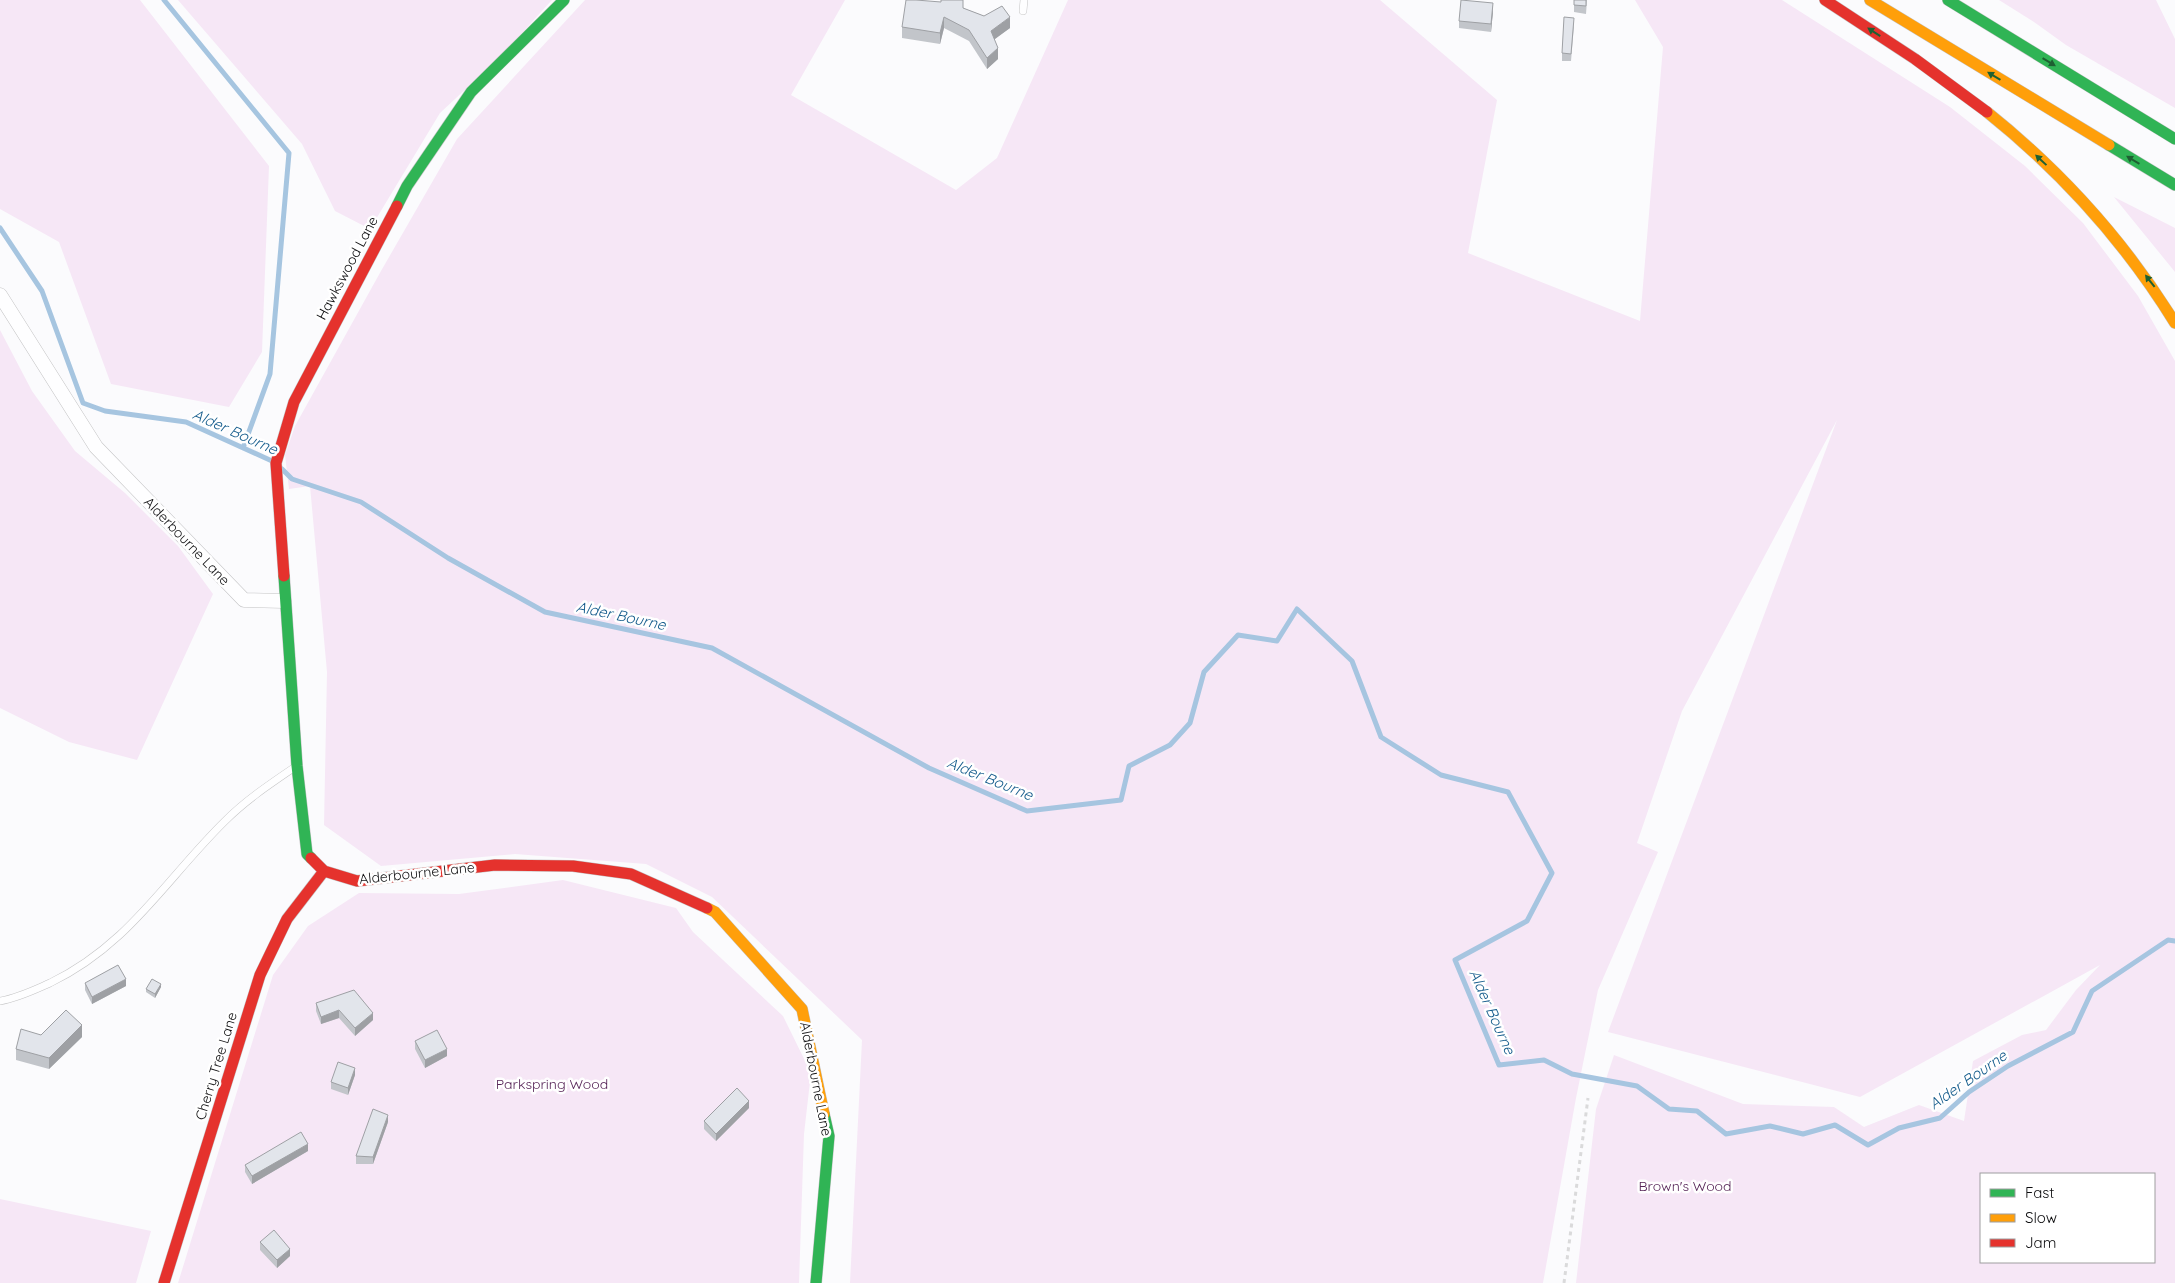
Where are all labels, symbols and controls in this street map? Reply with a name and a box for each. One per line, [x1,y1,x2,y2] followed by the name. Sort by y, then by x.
[1867,27,1881,37] one-way arrow
[2042,57,2055,66] one-way arrow
[1988,71,2001,80] one-way arrow
[2036,154,2048,166] one-way arrow
[2127,155,2140,165] one-way arrow
[312,213,382,323] street label: Hawkswood Lane
[2144,275,2155,288] one-way arrow
[190,404,281,459] water label: Alder Bourne
[140,493,234,589] street label: Alderbourne Lane
[575,597,668,634] water label: Alder Bourne
[945,753,1036,805] water label: Alder Bourne
[358,858,476,888] street label: Alderbourne Lane
[1465,966,1520,1058] water label: Alder Bourne
[191,1010,241,1122] street label: Cherry Tree Lane
[796,1020,836,1138] street label: Alderbourne Lane
[1925,1045,2011,1113] water label: Alder Bourne
[496,1075,608,1093] park label: Parkspring Wood
[1980,1173,2155,1263] legend
[1638,1177,1732,1195] park label: Brown's Wood
[2025,1183,2054,1202] text: Fast
[2025,1208,2057,1227] text: Slow
[2025,1233,2056,1252] text: Jam

